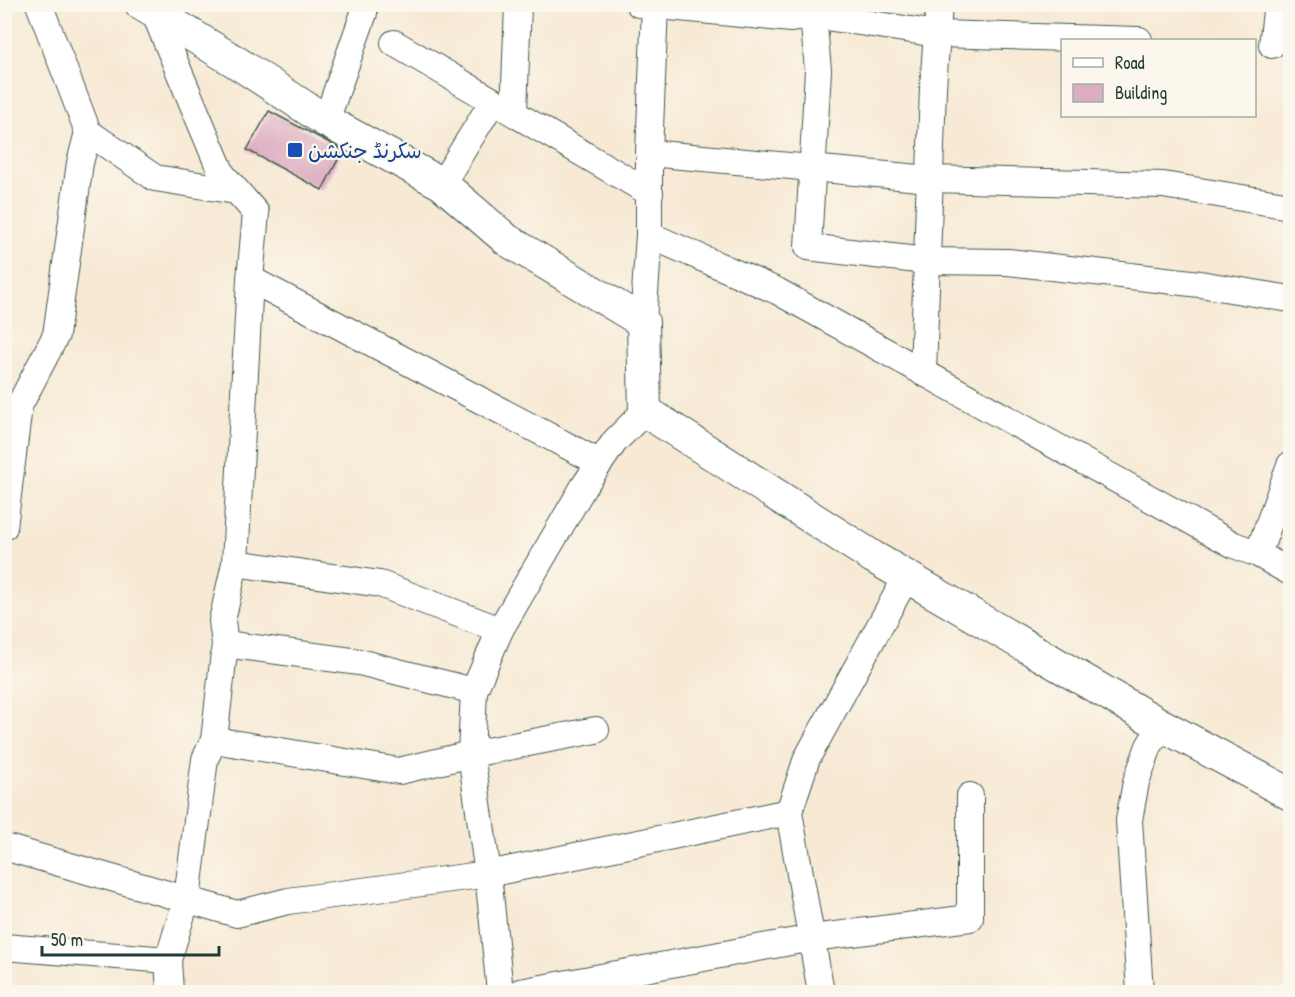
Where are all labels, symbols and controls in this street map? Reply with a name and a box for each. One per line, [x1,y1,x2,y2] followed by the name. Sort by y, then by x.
[1061,39,1256,117] legend
[1115,50,1145,75] text: Road
[1115,80,1167,105] text: Building
[308,136,422,165] place label: سکرنڈ جنکشن
[286,141,304,159] marker: سکرنڈ جنکشن
[42,919,219,957] scale bar
[51,927,83,952] text: 50 m

